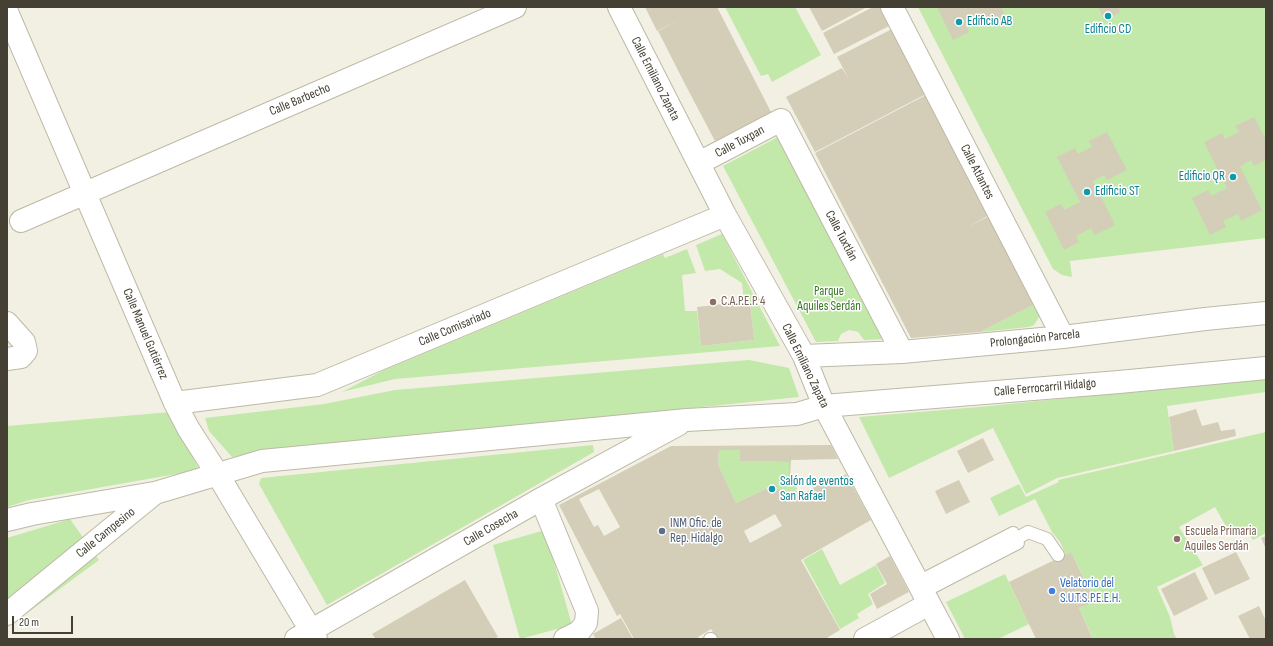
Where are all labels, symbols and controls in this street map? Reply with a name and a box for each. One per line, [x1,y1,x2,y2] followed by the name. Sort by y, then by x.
[1103,11,1113,21] marker: Edificio CD
[967,14,1012,30] place label: Edificio AB
[954,17,964,27] marker: Edificio AB
[1085,22,1131,38] place label: Edificio CD
[627,34,683,124] street label: Calle Emiliano Zapata
[267,80,333,120] street label: Calle Barbecho
[713,122,767,162] street label: Calle Tuxpan
[957,142,997,202] street label: Calle Atlantes
[1179,169,1225,185] place label: Edificio QR
[1228,172,1238,182] marker: Edificio QR
[1095,184,1140,200] place label: Edificio ST
[1082,187,1092,197] marker: Edificio ST
[821,208,861,264] street label: Calle Tuxtlán
[797,284,861,315] park label: Parque Aquiles Serdán
[119,286,171,382] street label: Calle Manuel Gutiérrez
[721,294,766,310] place label: C.A.P.E.P. 4
[708,297,718,307] marker: C.A.P.E.P. 4
[416,306,494,350] street label: Calle Comisariado
[778,321,832,411] street label: Calle Emiliano Zapata
[989,327,1081,351] street label: Prolongación Parcela
[993,376,1097,400] street label: Calle Ferrocarril Hidalgo
[780,474,854,505] place label: Salón de eventos San Rafael
[767,484,777,494] marker: Salón de eventos San Rafael
[73,505,139,561] street label: Calle Campesino
[461,506,521,550] street label: Calle Cosecha
[670,516,723,547] place label: INM Ofic. de Rep. Hidalgo
[1185,524,1257,555] place label: Escuela Primaria Aquiles Serdán
[657,526,667,536] marker: INM Ofic. de Rep. Hidalgo
[1172,534,1182,544] marker: Escuela Primaria Aquiles Serdán
[1060,576,1121,607] place label: Velatorio del S.U.T.S.P.E.E.H.
[1047,586,1057,596] marker: Velatorio del S.U.T.S.P.E.E.H.
[14,608,75,634] scale bar
[19,615,39,630] text: 20 m

